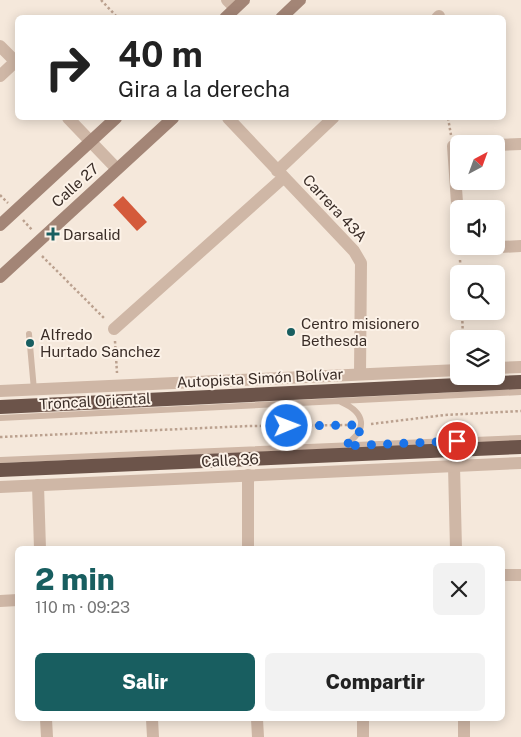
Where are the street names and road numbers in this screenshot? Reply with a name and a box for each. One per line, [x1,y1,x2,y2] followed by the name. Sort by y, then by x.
[48,160,102,210] street label: Calle 27
[300,171,371,245] street label: Carrera 43A
[176,365,344,391] street label: Autopista Simón Bolívar
[39,390,151,412] street label: Troncal Oriental
[201,450,259,470] street label: Calle 36

